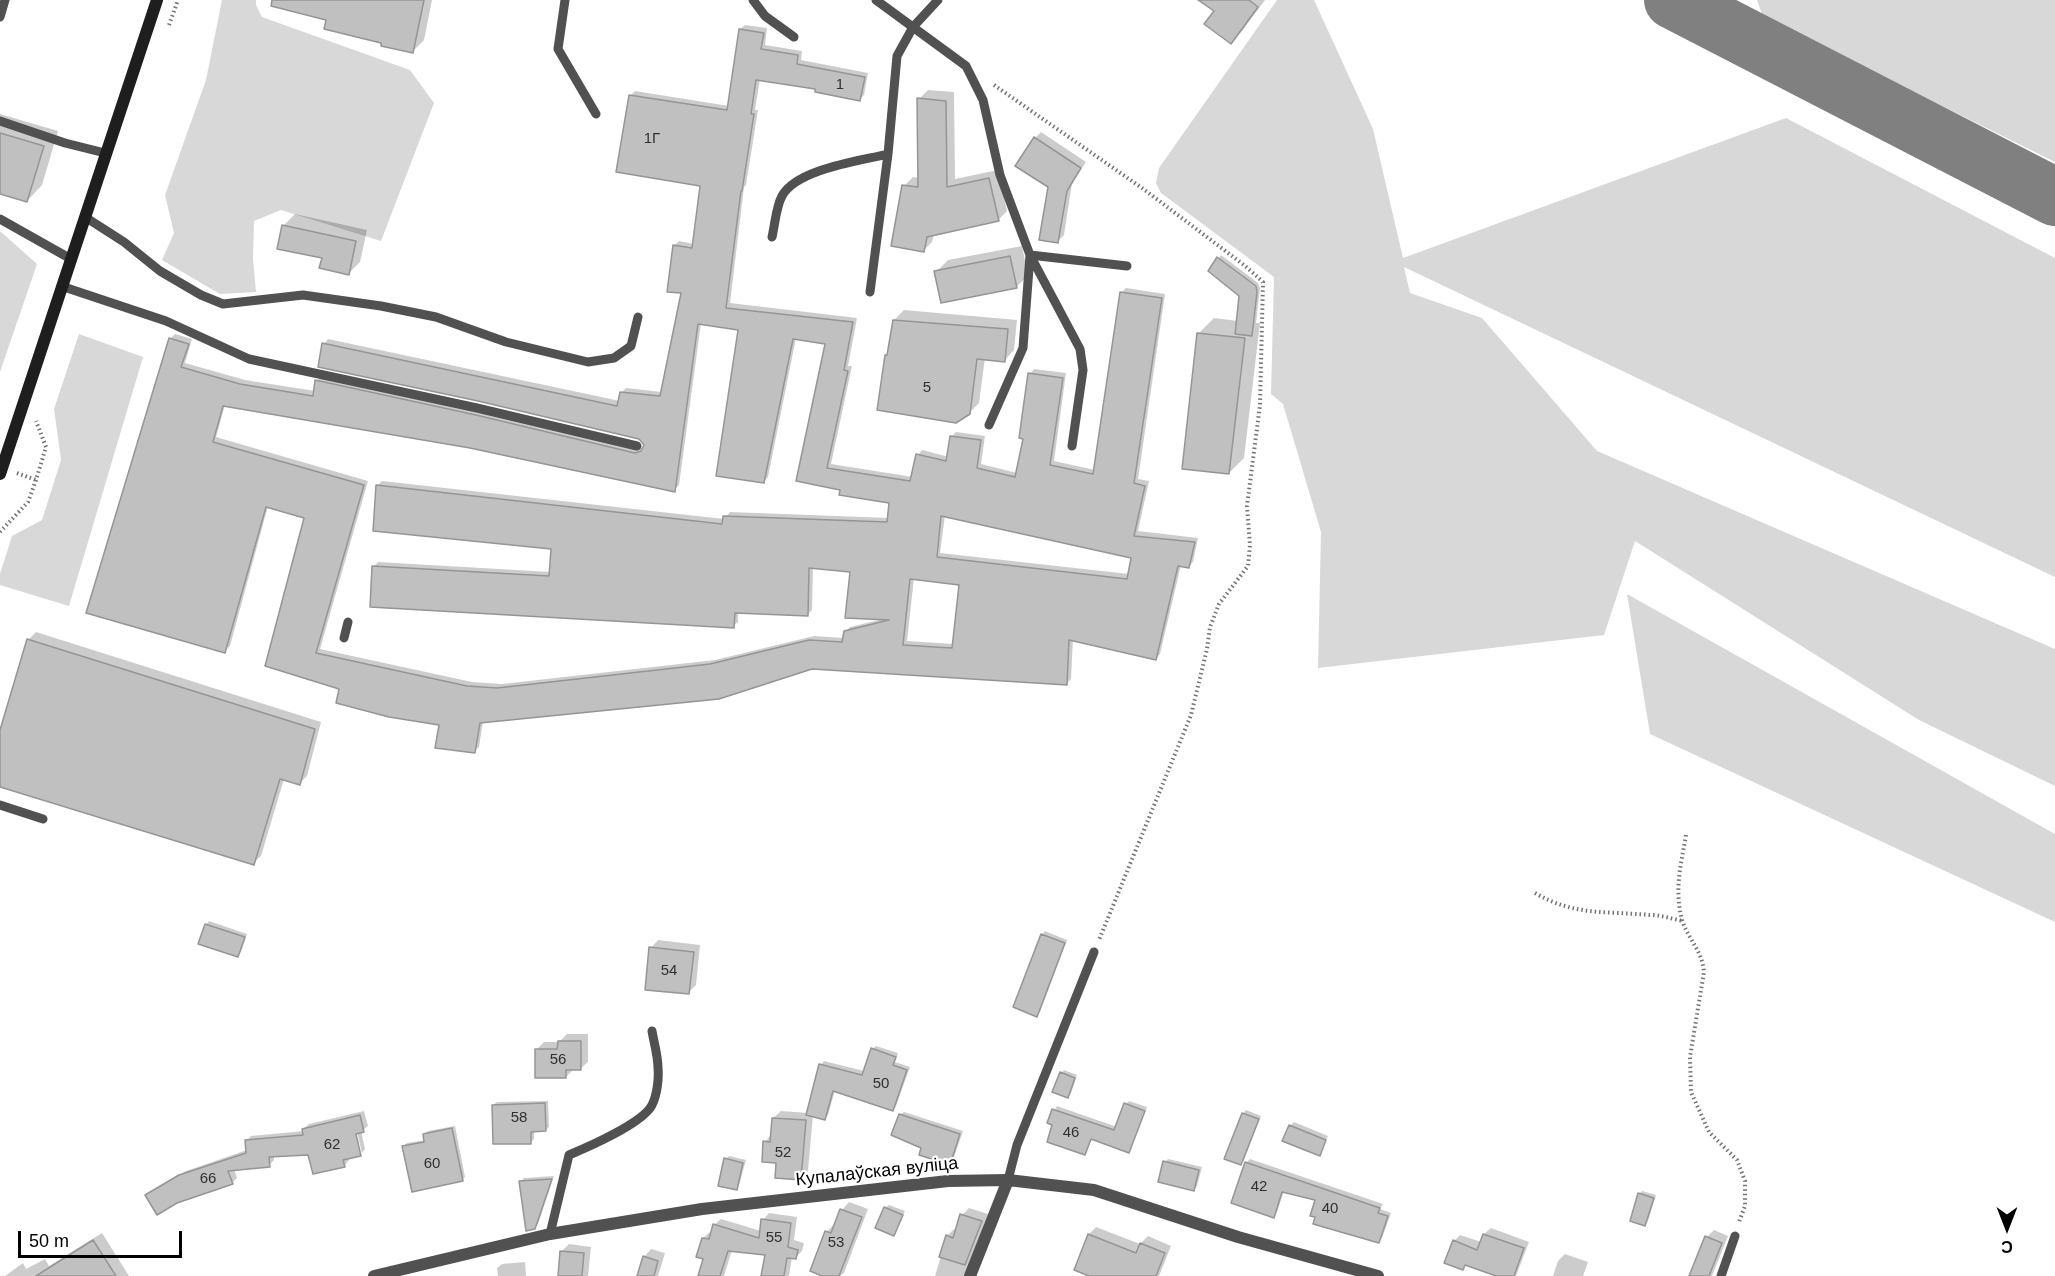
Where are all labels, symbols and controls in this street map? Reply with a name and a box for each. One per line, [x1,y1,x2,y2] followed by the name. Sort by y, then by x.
[836,76,844,94] house number: 1
[644,130,660,148] house number: 1Г
[923,379,931,397] house number: 5
[661,962,677,980] house number: 54
[550,1051,566,1069] house number: 56
[873,1075,889,1093] house number: 50
[511,1109,527,1127] house number: 58
[1063,1124,1079,1142] house number: 46
[324,1136,340,1154] house number: 62
[775,1144,791,1162] house number: 52
[795,1153,959,1191] street label: Купалаўская вуліца
[424,1155,440,1173] house number: 60
[200,1170,216,1188] house number: 66
[1251,1178,1267,1196] house number: 42
[1977,1198,2037,1258] north arrow
[1322,1200,1338,1218] house number: 40
[21,1219,184,1257] scale bar
[766,1229,782,1247] house number: 55
[29,1231,69,1251] text: 50 m
[828,1234,844,1252] house number: 53
[2001,1238,2013,1255] text: С

